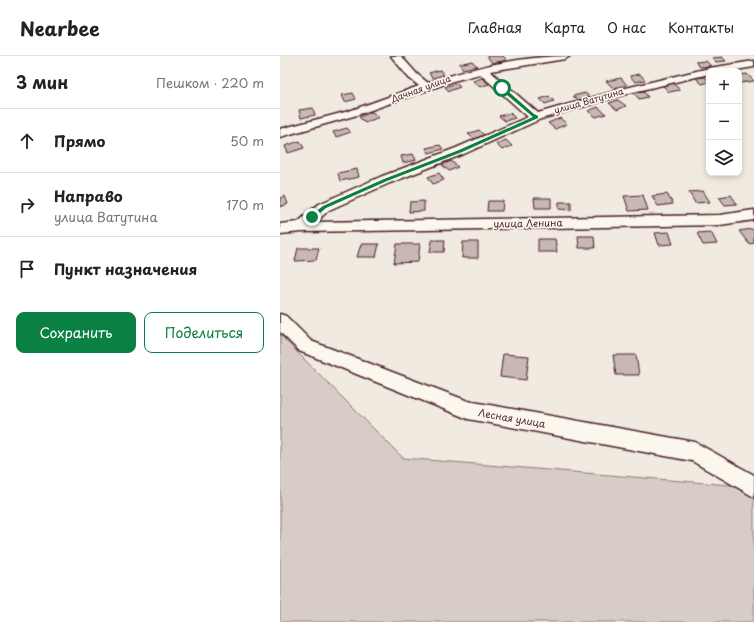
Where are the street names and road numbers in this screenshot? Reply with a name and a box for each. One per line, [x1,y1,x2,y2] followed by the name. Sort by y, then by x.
[388,71,453,106] street label: Дачная улица
[552,83,625,117] street label: улица Ватутина
[493,214,564,231] street label: улица Ленина
[477,404,548,431] street label: Лесная улица

